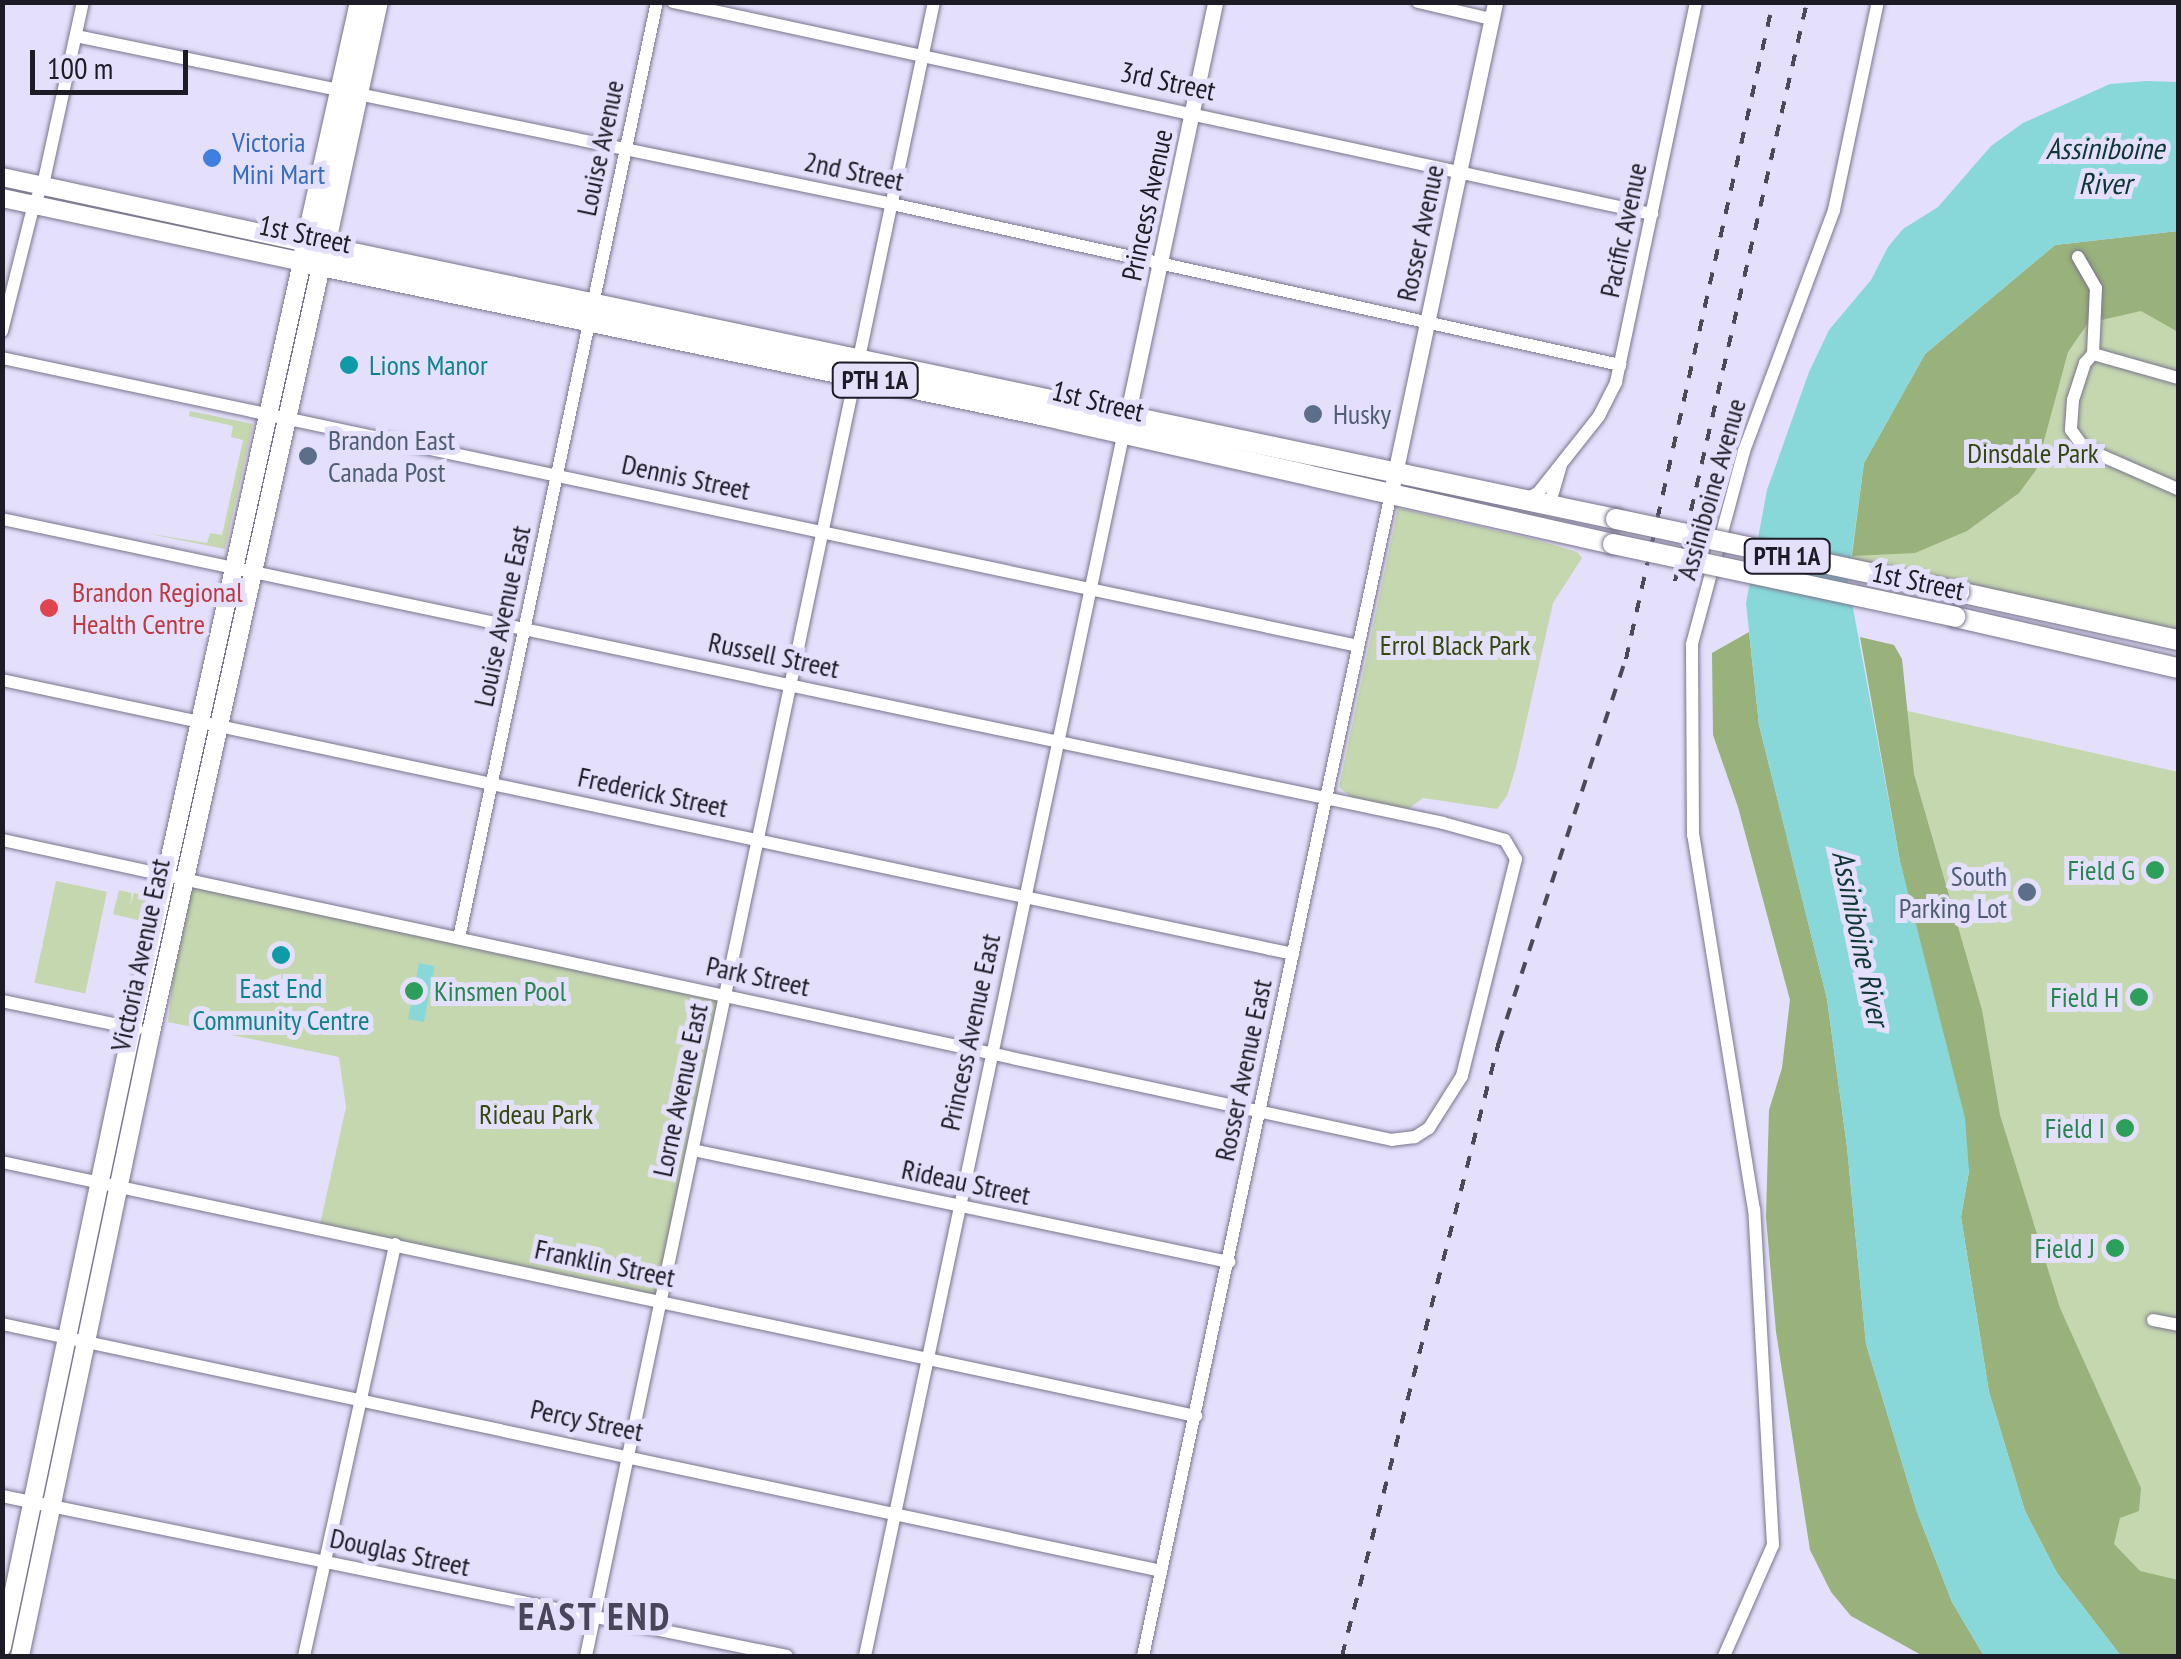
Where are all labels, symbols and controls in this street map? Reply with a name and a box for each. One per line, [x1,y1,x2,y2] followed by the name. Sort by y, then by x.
[35,30,192,92] scale bar
[47,48,113,87] text: 100 m
[1117,55,1219,107] street label: 3rd Street
[569,77,631,219] street label: Louise Avenue
[232,125,325,191] place label: Victoria Mini Mart
[1114,126,1180,284] street label: Princess Avenue
[2046,130,2164,200] water label: Assiniboine River
[801,144,907,198] street label: 2nd Street
[201,147,223,169] marker: Victoria Mini Mart
[1592,159,1654,301] street label: Pacific Avenue
[1389,161,1451,305] street label: Rosser Avenue
[256,208,354,260] street label: 1st Street
[369,348,488,382] place label: Lions Manor
[338,354,360,376] marker: Lions Manor
[830,360,920,400] road number: PTH 1A
[1048,373,1148,429] street label: 1st Street
[1669,394,1753,584] street label: Assiniboine Avenue
[1333,397,1391,431] place label: Husky
[1302,403,1324,425] marker: Husky
[328,423,455,489] place label: Brandon East Canada Post
[1967,436,2099,470] park label: Dinsdale Park
[297,445,319,467] marker: Brandon East Canada Post
[619,447,753,507] street label: Dennis Street
[466,522,538,710] street label: Louise Avenue East
[1742,536,1832,576] road number: PTH 1A
[1869,555,1967,607] street label: 1st Street
[72,575,243,641] place label: Brandon Regional Health Centre
[36,595,62,621] marker: Brandon Regional Health Centre
[705,625,843,685] street label: Russell Street
[1379,628,1531,662] park label: Errol Black Park
[575,760,731,824] street label: Frederick Street
[1825,847,1897,1029] water label: Assiniboine River
[2067,853,2135,887] place label: Field G
[103,855,177,1055] street label: Victoria Avenue East
[1899,859,2007,925] place label: South Parking Lot
[2144,859,2166,881] marker: Field G
[2016,881,2038,903] marker: South Parking Lot
[933,930,1007,1134] street label: Princess Avenue East
[270,944,292,966] marker: East End Community Centre
[703,949,813,1003] street label: Park Street
[192,971,370,1037] place label: East End Community Centre
[434,974,566,1008] place label: Kinsmen Pool
[1207,976,1279,1164] street label: Rosser Avenue East
[403,980,425,1002] marker: Kinsmen Pool
[2050,980,2119,1014] place label: Field H
[2128,986,2150,1008] marker: Field H
[645,1000,715,1180] street label: Lorne Avenue East
[479,1097,593,1131] park label: Rideau Park
[2045,1111,2105,1145] place label: Field I
[2114,1117,2136,1139] marker: Field I
[899,1152,1033,1212] street label: Rideau Street
[2034,1231,2095,1265] place label: Field J
[532,1232,678,1294] street label: Franklin Street
[2104,1237,2126,1259] marker: Field J
[527,1392,647,1448] street label: Percy Street
[327,1521,473,1583] street label: Douglas Street
[517,1593,673,1639] district label: EAST END

